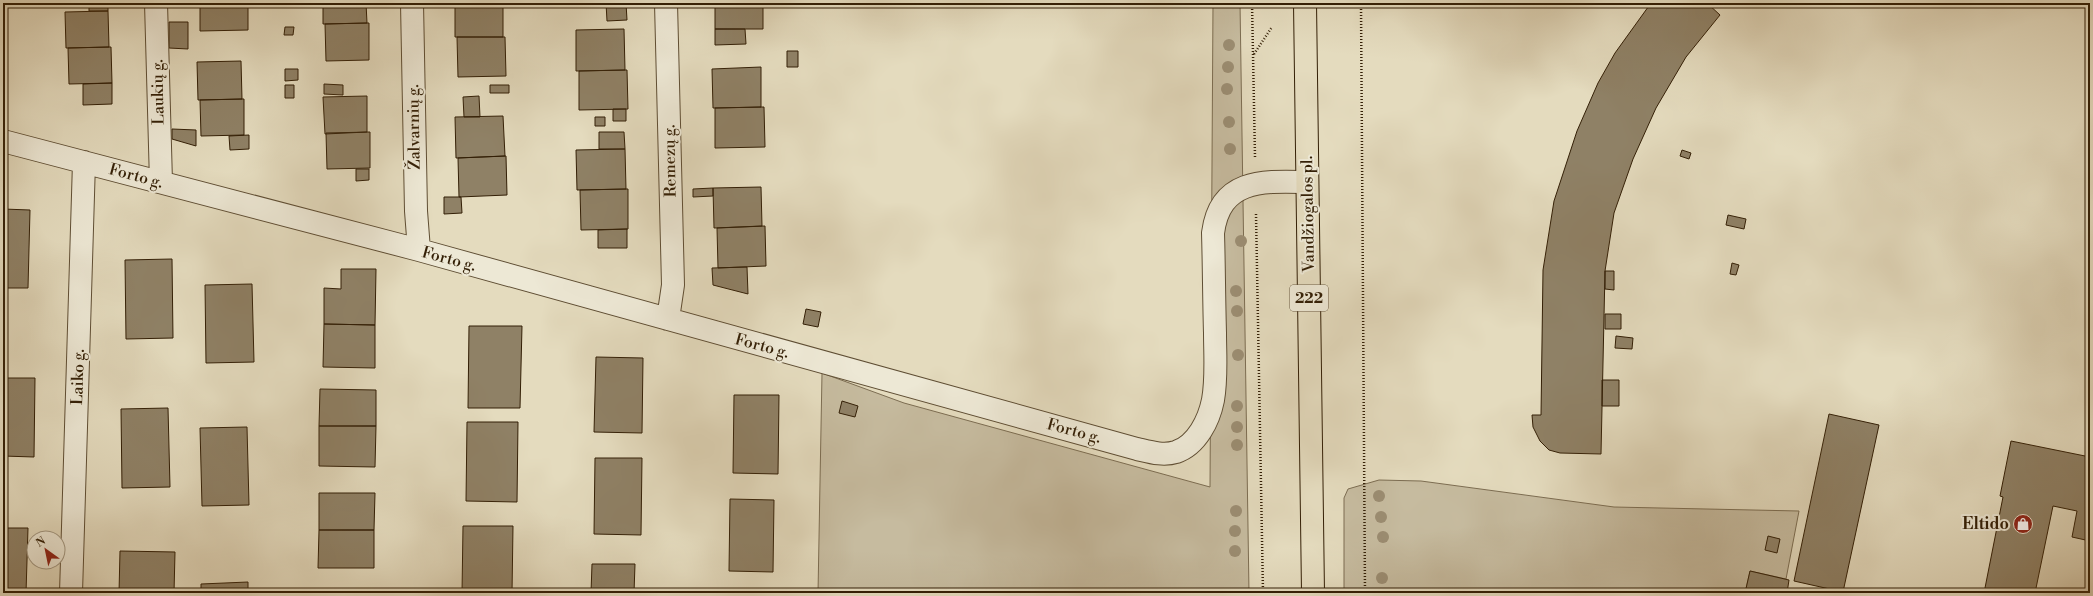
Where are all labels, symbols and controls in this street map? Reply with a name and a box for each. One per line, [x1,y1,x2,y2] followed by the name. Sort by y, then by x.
[147,59,169,125] street label: Laukių g.
[401,84,425,170] street label: Žalvarnių g.
[659,124,681,198] street label: Remezų g.
[1297,155,1319,274] street label: Vandžiogalos pl.
[107,159,165,193] street label: Forto g.
[420,242,478,276] street label: Forto g.
[1290,285,1328,311] road number: 222
[733,329,791,363] street label: Forto g.
[67,349,89,405] street label: Laiko g.
[1045,414,1103,448] street label: Forto g.
[2012,513,2034,535] shop icon: Eltido
[1962,514,2009,534] place label: Eltido
[26,530,66,570] north arrow
[34,534,49,551] text: N

